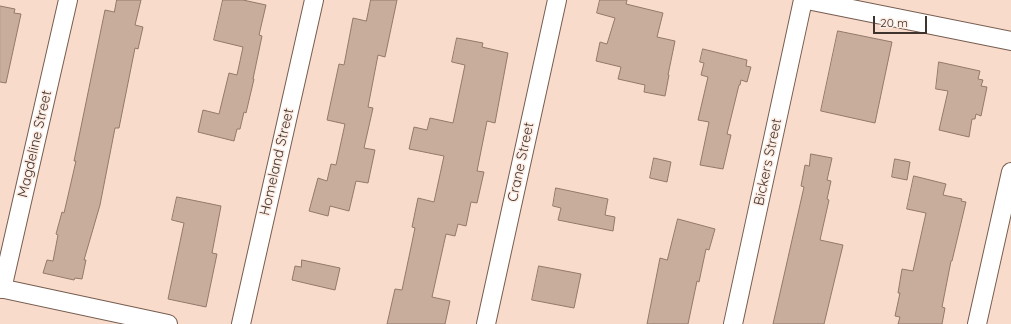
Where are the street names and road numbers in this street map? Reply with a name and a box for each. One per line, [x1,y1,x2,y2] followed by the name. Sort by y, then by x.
[15,89,55,199] street label: Magdeline Street
[256,107,298,217] street label: Homeland Street
[751,117,785,207] street label: Bickers Street
[504,121,538,203] street label: Crane Street

